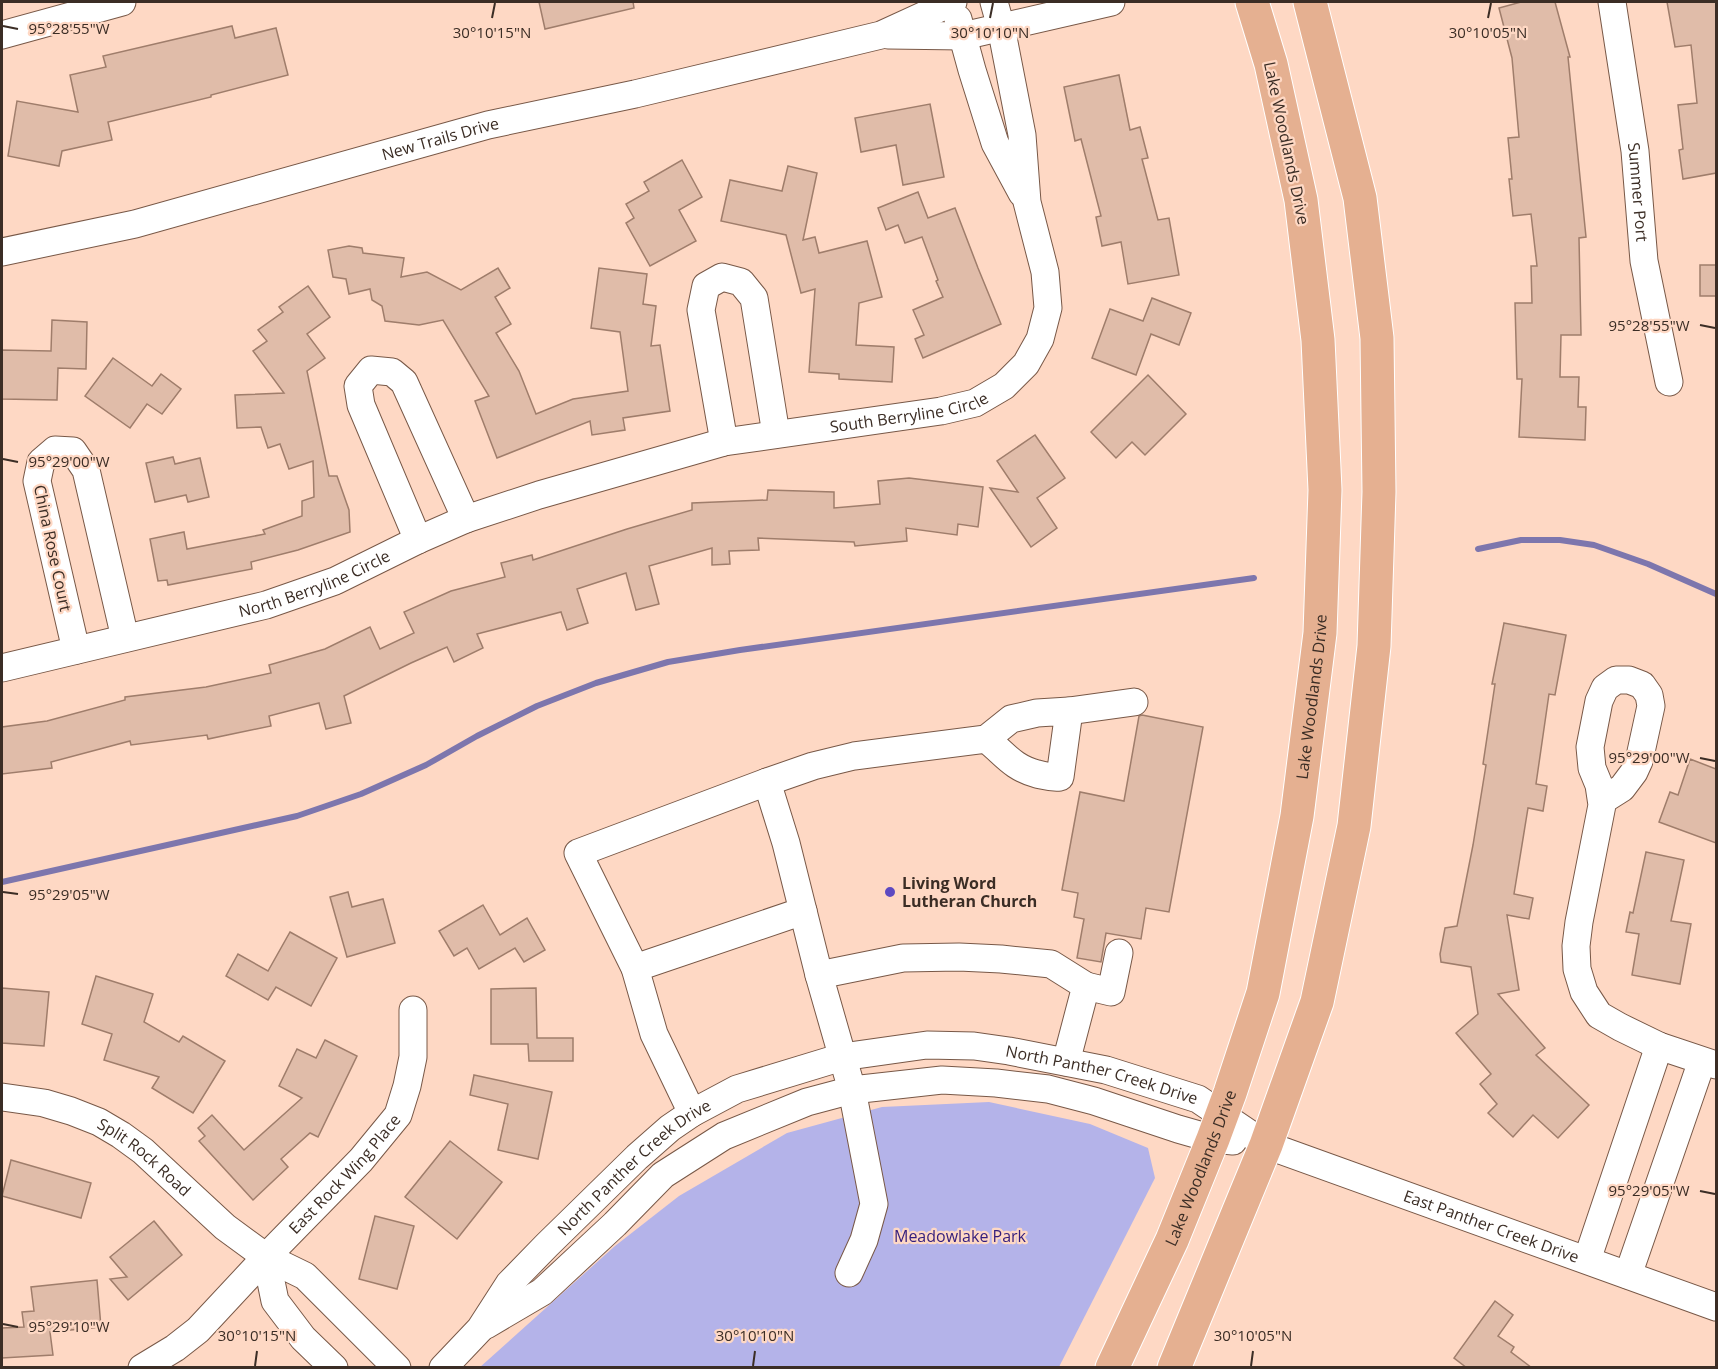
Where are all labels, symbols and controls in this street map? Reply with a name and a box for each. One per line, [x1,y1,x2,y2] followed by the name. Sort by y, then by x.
[29,18,110,38] text: 95°28'55"W
[453,22,531,42] text: 30°10'15"N
[951,22,1029,42] text: 30°10'10"N
[1449,22,1527,42] text: 30°10'05"N
[1259,59,1315,227] street label: Lake Woodlands Drive
[379,112,501,165] street label: New Trails Drive
[1623,141,1653,243] street label: Summer Port
[1609,315,1690,335] text: 95°28'55"W
[828,387,992,438] street label: South Berryline Circle
[29,451,110,471] text: 95°29'00"W
[29,483,77,614] street label: China Rose Court
[236,545,394,622] street label: North Berryline Circle
[1291,614,1332,781] street label: Lake Woodlands Drive
[1609,747,1690,767] text: 95°29'00"W
[902,872,1037,912] place label: Living Word Lutheran Church
[29,884,110,904] text: 95°29'05"W
[883,885,897,899] marker: Living Word Lutheran Church
[1004,1040,1201,1109] street label: North Panther Creek Drive
[1160,1087,1241,1250] street label: Lake Woodlands Drive
[552,1094,715,1240] street label: North Panther Creek Drive
[284,1109,405,1239] street label: East Rock Wing Place
[93,1113,196,1201] street label: Split Rock Road
[1609,1180,1690,1200] text: 95°29'05"W
[1400,1184,1582,1268] street label: East Panther Creek Drive
[894,1225,1027,1247] park label: Meadowlake Park
[29,1316,110,1336] text: 95°29'10"W
[218,1325,296,1345] text: 30°10'15"N
[716,1325,794,1345] text: 30°10'10"N
[1214,1325,1292,1345] text: 30°10'05"N

